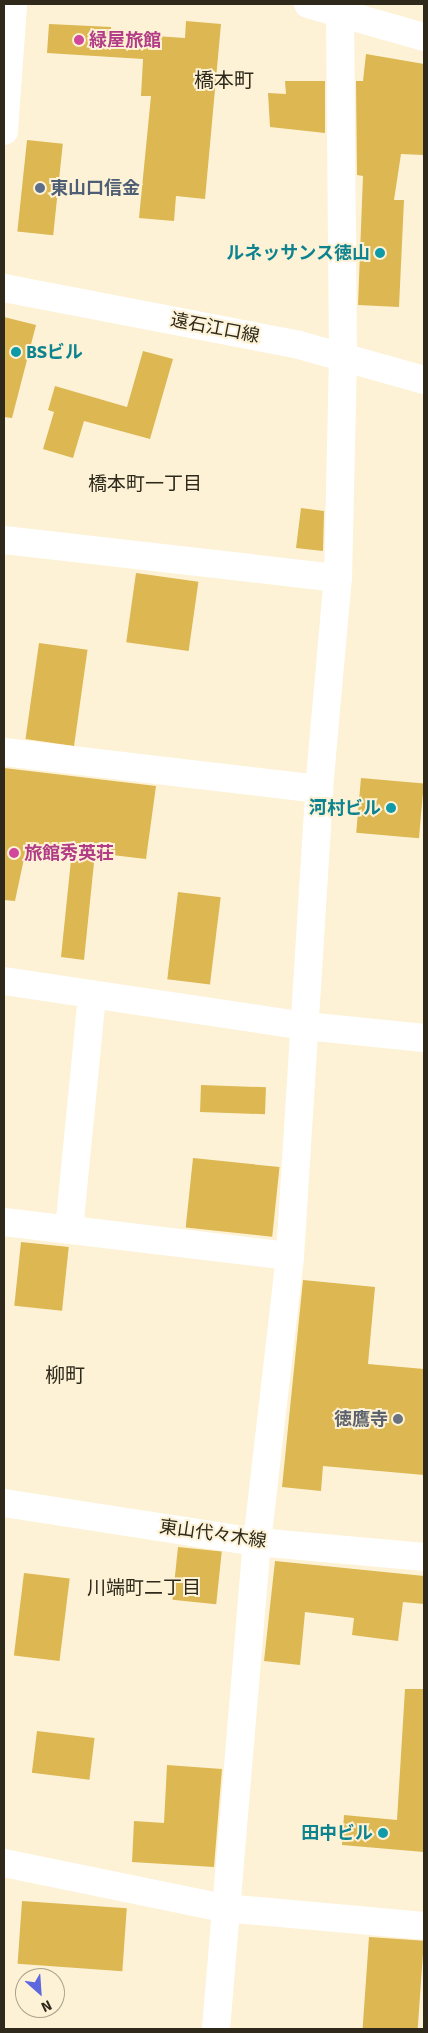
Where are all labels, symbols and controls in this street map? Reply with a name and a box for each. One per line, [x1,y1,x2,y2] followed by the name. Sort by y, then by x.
[89,29,161,51] place label: 緑屋旅館
[73,34,85,46] marker: 緑屋旅館
[194,68,254,92] district label: 橋本町
[50,177,140,199] place label: 東山口信金
[34,182,46,194] marker: 東山口信金
[226,242,370,264] place label: ルネッサンス徳山
[374,247,386,259] marker: ルネッサンス徳山
[169,309,261,347] street label: 遠石江口線
[26,341,83,363] place label: BSビル
[10,346,22,358] marker: BSビル
[88,474,202,496] district label: 橋本町一丁目
[309,797,381,819] place label: 河村ビル
[385,802,397,814] marker: 河村ビル
[24,842,114,864] place label: 旅館秀英荘
[8,847,20,859] marker: 旅館秀英荘
[45,1363,85,1387] district label: 柳町
[334,1408,388,1430] place label: 徳鷹寺
[392,1413,404,1425] marker: 徳鷹寺
[158,1516,268,1552] street label: 東山代々木線
[87,1578,201,1600] district label: 川端町二丁目
[301,1822,373,1844] place label: 田中ビル
[377,1827,389,1839] marker: 田中ビル
[15,1968,65,2018] north arrow
[38,1996,54,2016] text: N

